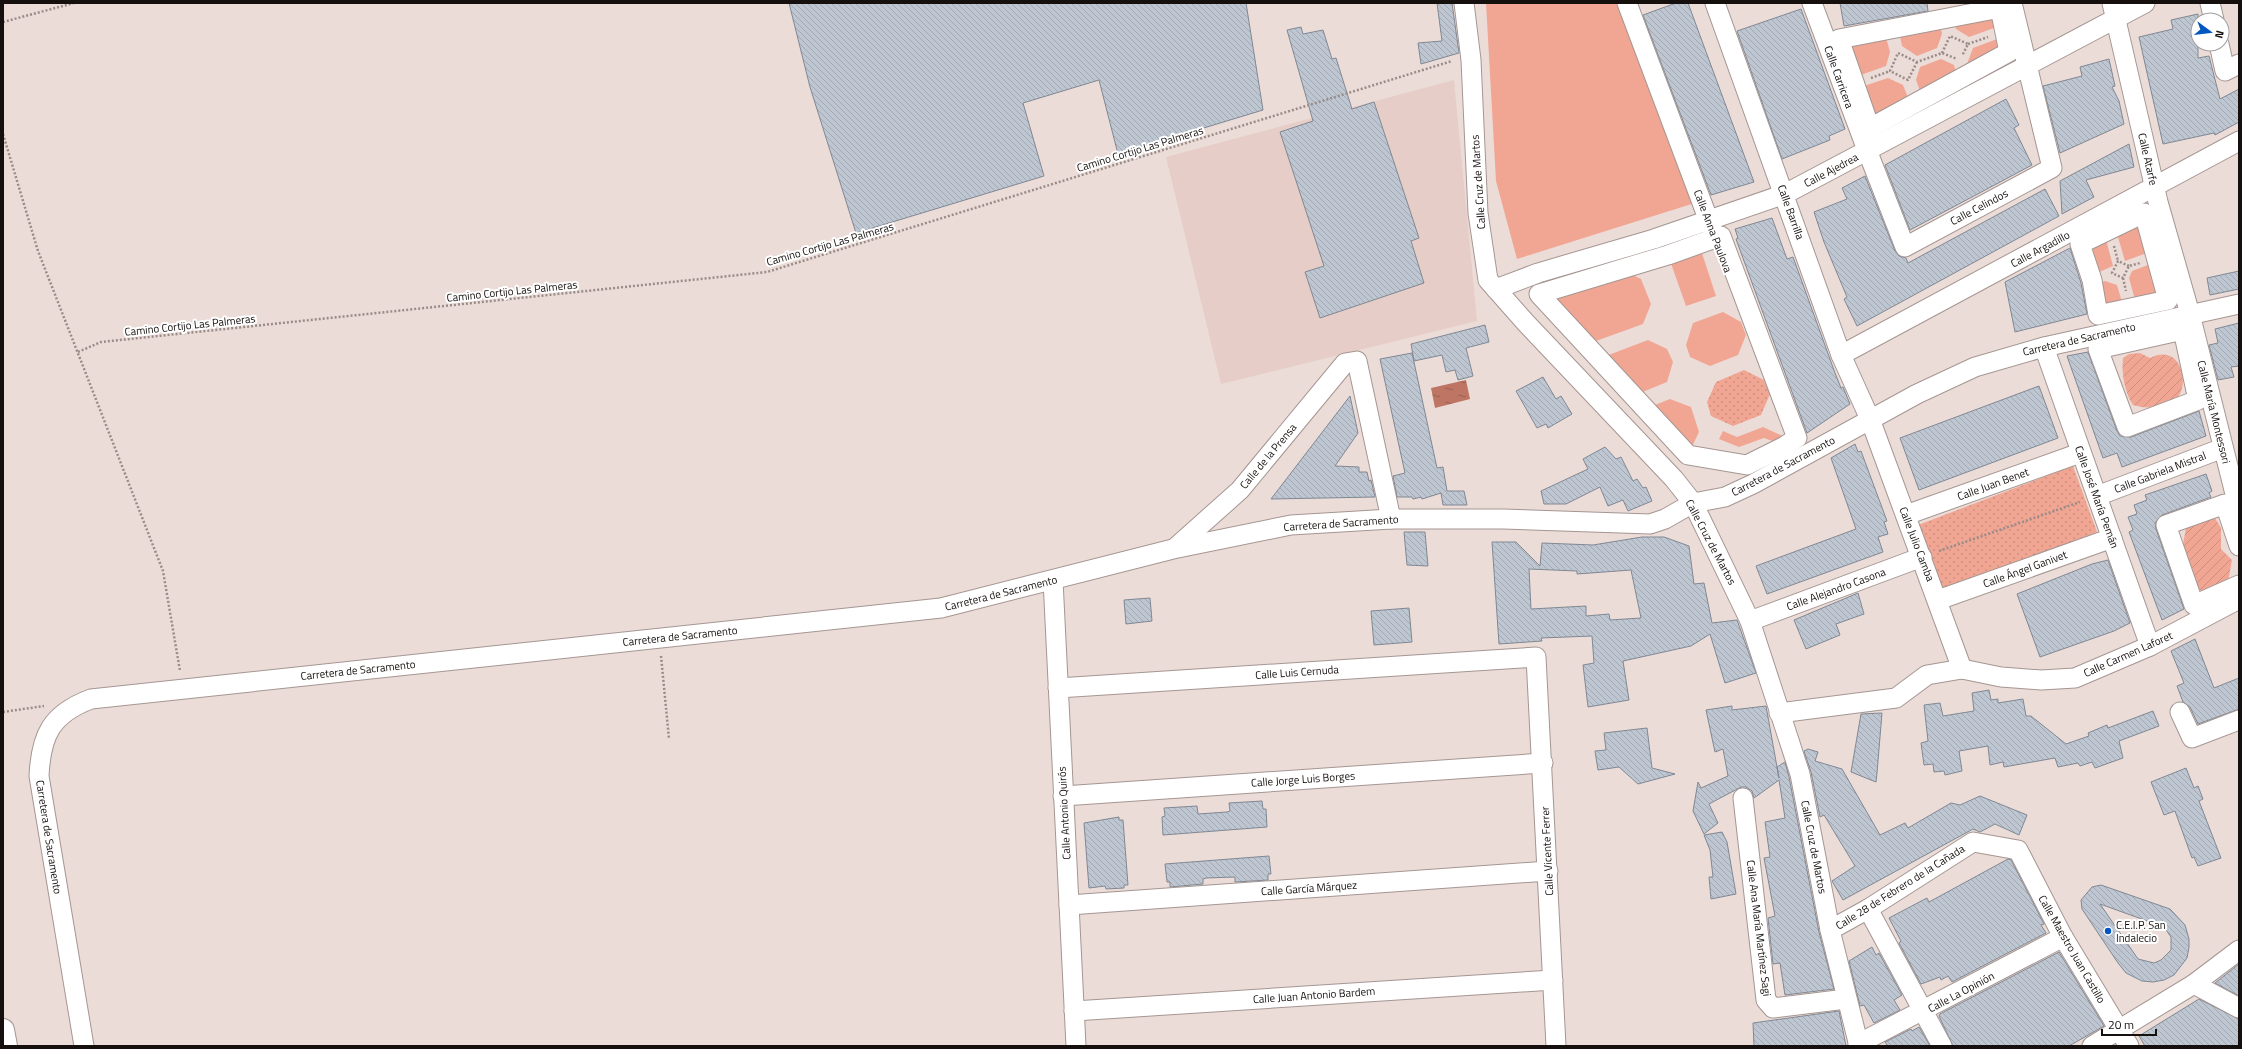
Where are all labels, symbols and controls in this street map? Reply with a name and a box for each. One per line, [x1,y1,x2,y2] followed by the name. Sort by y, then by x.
[2190,12,2230,52] north arrow
[2211,29,2228,40] text: N
[1820,43,1858,111] street label: Calle Carricera
[1075,122,1205,176] street label: Camino Cortijo Las Palmeras
[2134,131,2162,187] street label: Calle Atarfe
[1467,134,1489,230] street label: Calle Cruz de Martos
[1801,149,1862,191] street label: Calle Ajedrea
[1774,182,1809,242] street label: Calle Barrilla
[1947,185,2011,229] street label: Calle Celindos
[1690,187,1736,275] street label: Calle Anna Paulova
[765,218,895,270] street label: Camino Cortijo Las Palmeras
[2007,227,2073,271] street label: Calle Argadillo
[446,276,578,306] street label: Camino Cortijo Las Palmeras
[124,310,256,340] street label: Camino Cortijo Las Palmeras
[2021,318,2137,360] street label: Carretera de Sacramento
[2193,359,2235,465] street label: Calle María Montessori
[1236,419,1301,492] street label: Calle de la Prensa
[1728,432,1838,500] street label: Carretera de Sacramento
[2071,443,2123,551] street label: Calle José María Pemán
[2112,447,2208,497] street label: Calle Gabriela Mistral
[1955,464,2031,504] street label: Calle Juan Benet
[1682,496,1740,588] street label: Calle Cruz de Martos
[1895,504,1939,584] street label: Calle Julio Camba
[1283,511,1399,535] street label: Carretera de Sacramento
[1981,546,2069,592] street label: Calle Ángel Ganivet
[1784,563,1888,614] street label: Calle Alejandro Casona
[943,571,1059,615] street label: Carretera de Sacramento
[622,622,738,650] street label: Carretera de Sacramento
[2081,627,2175,681] street label: Calle Carmen Laforet
[300,656,416,684] street label: Carretera de Sacramento
[1255,661,1340,683] street label: Calle Luis Cernuda
[1054,766,1074,860] street label: Calle Antonio Quirós
[1250,767,1356,791] street label: Calle Jorge Luis Borges
[32,779,66,895] street label: Carretera de Sacramento
[1797,799,1831,895] street label: Calle Cruz de Martos
[1537,806,1557,896] street label: Calle Vicente Ferrer
[1832,840,1968,933] street label: Calle 28 de Febrero de la Cañada
[1743,859,1775,997] street label: Calle Ana María Martínez Sagi
[1260,877,1358,899] street label: Calle García Márquez
[2034,892,2110,1006] street label: Calle Maestro Juan Castillo
[2116,917,2166,946] place label: C.E.I.P. San Indalecio
[2103,926,2113,936] marker: C.E.I.P. San Indalecio
[1925,968,1997,1016] street label: Calle La Opinión
[1252,983,1376,1007] street label: Calle Juan Antonio Bardem
[2102,1011,2156,1037] scale bar
[2108,1015,2134,1034] text: 20 m

